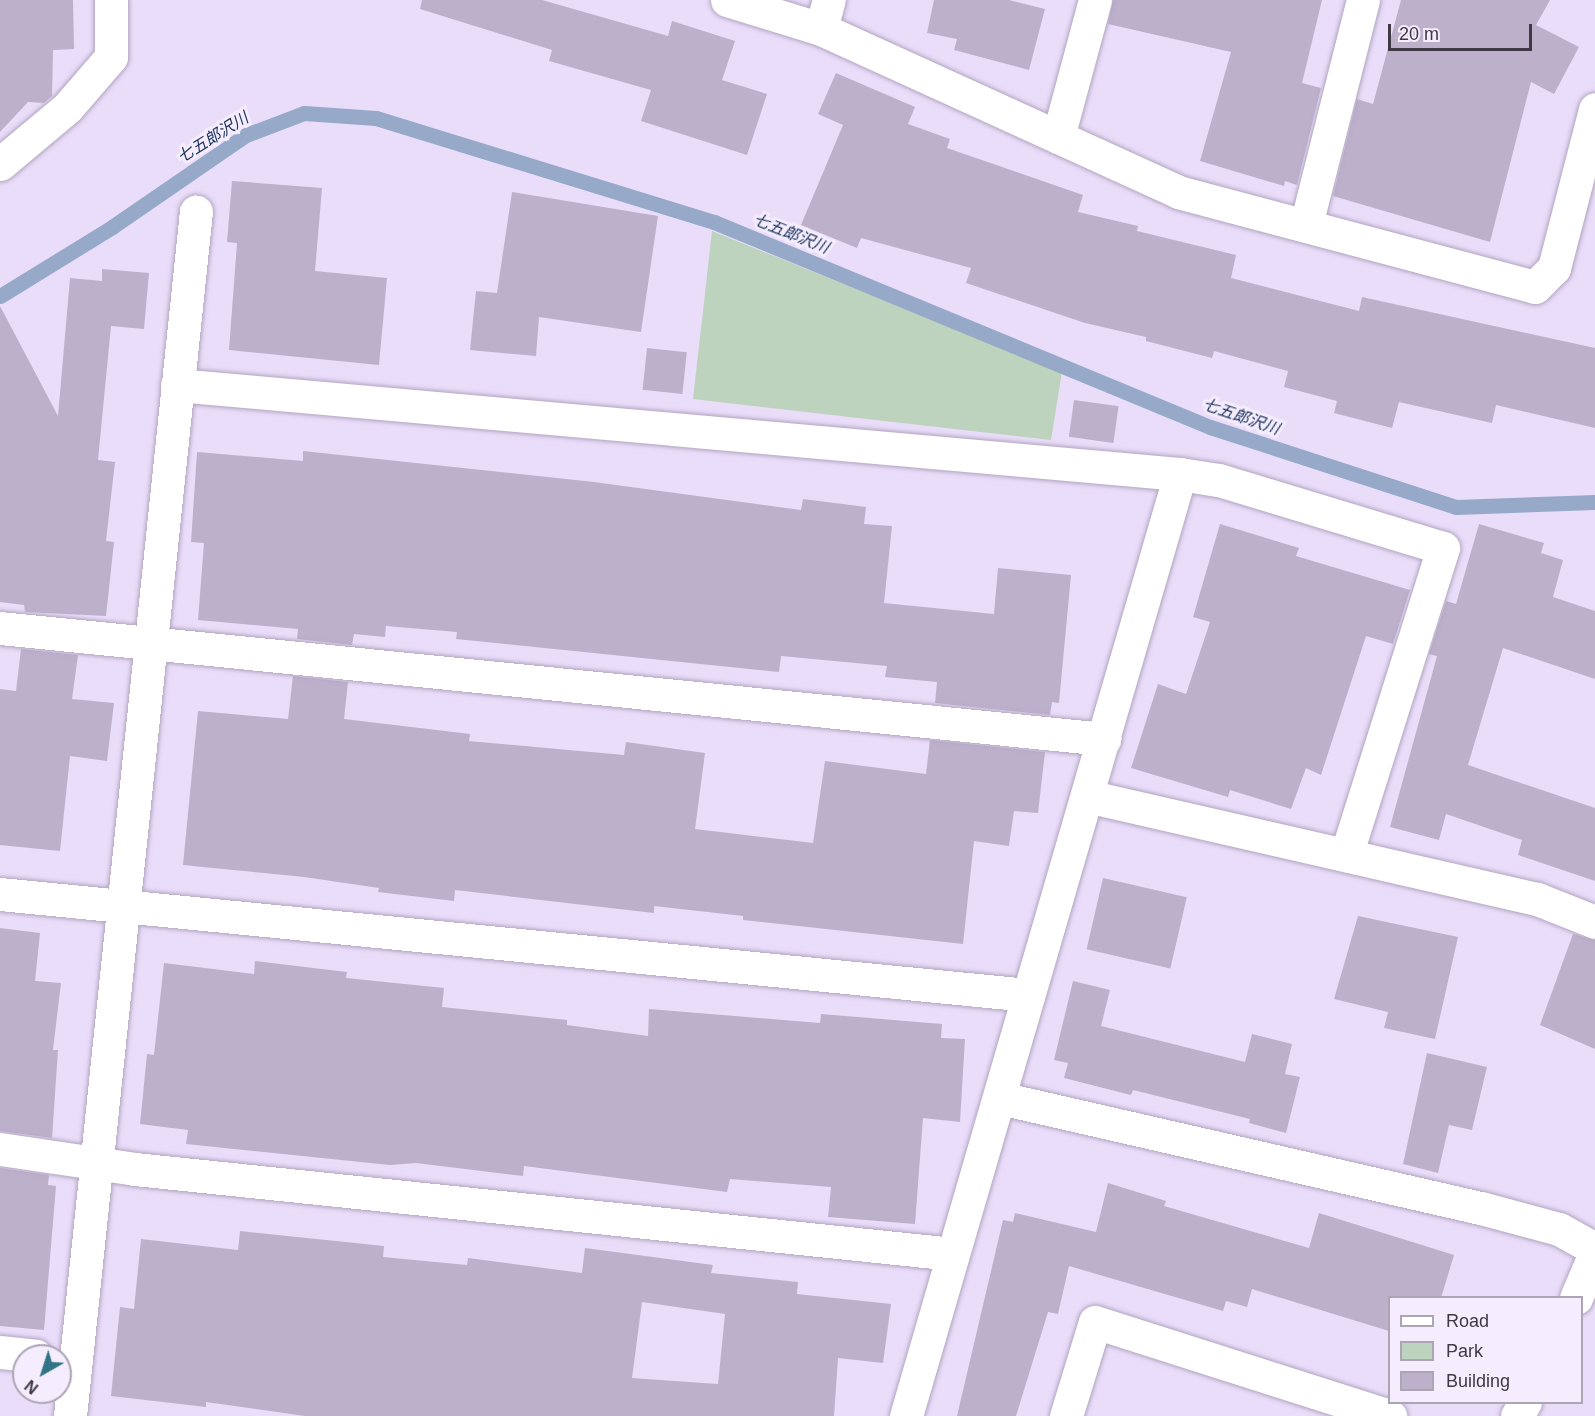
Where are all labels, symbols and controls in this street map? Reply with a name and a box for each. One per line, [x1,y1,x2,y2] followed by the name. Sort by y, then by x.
[1391,12,1535,50] scale bar
[1399,24,1439,44] text: 20 m
[174,109,252,167] water label: 七五郎沢川
[750,210,832,258] water label: 七五郎沢川
[1200,395,1282,439] water label: 七五郎沢川
[1388,1296,1583,1404] legend
[1446,1311,1489,1331] text: Road
[1446,1341,1483,1361] text: Park
[12,1344,72,1404] north arrow
[1446,1371,1510,1391] text: Building
[22,1377,41,1397] text: N

